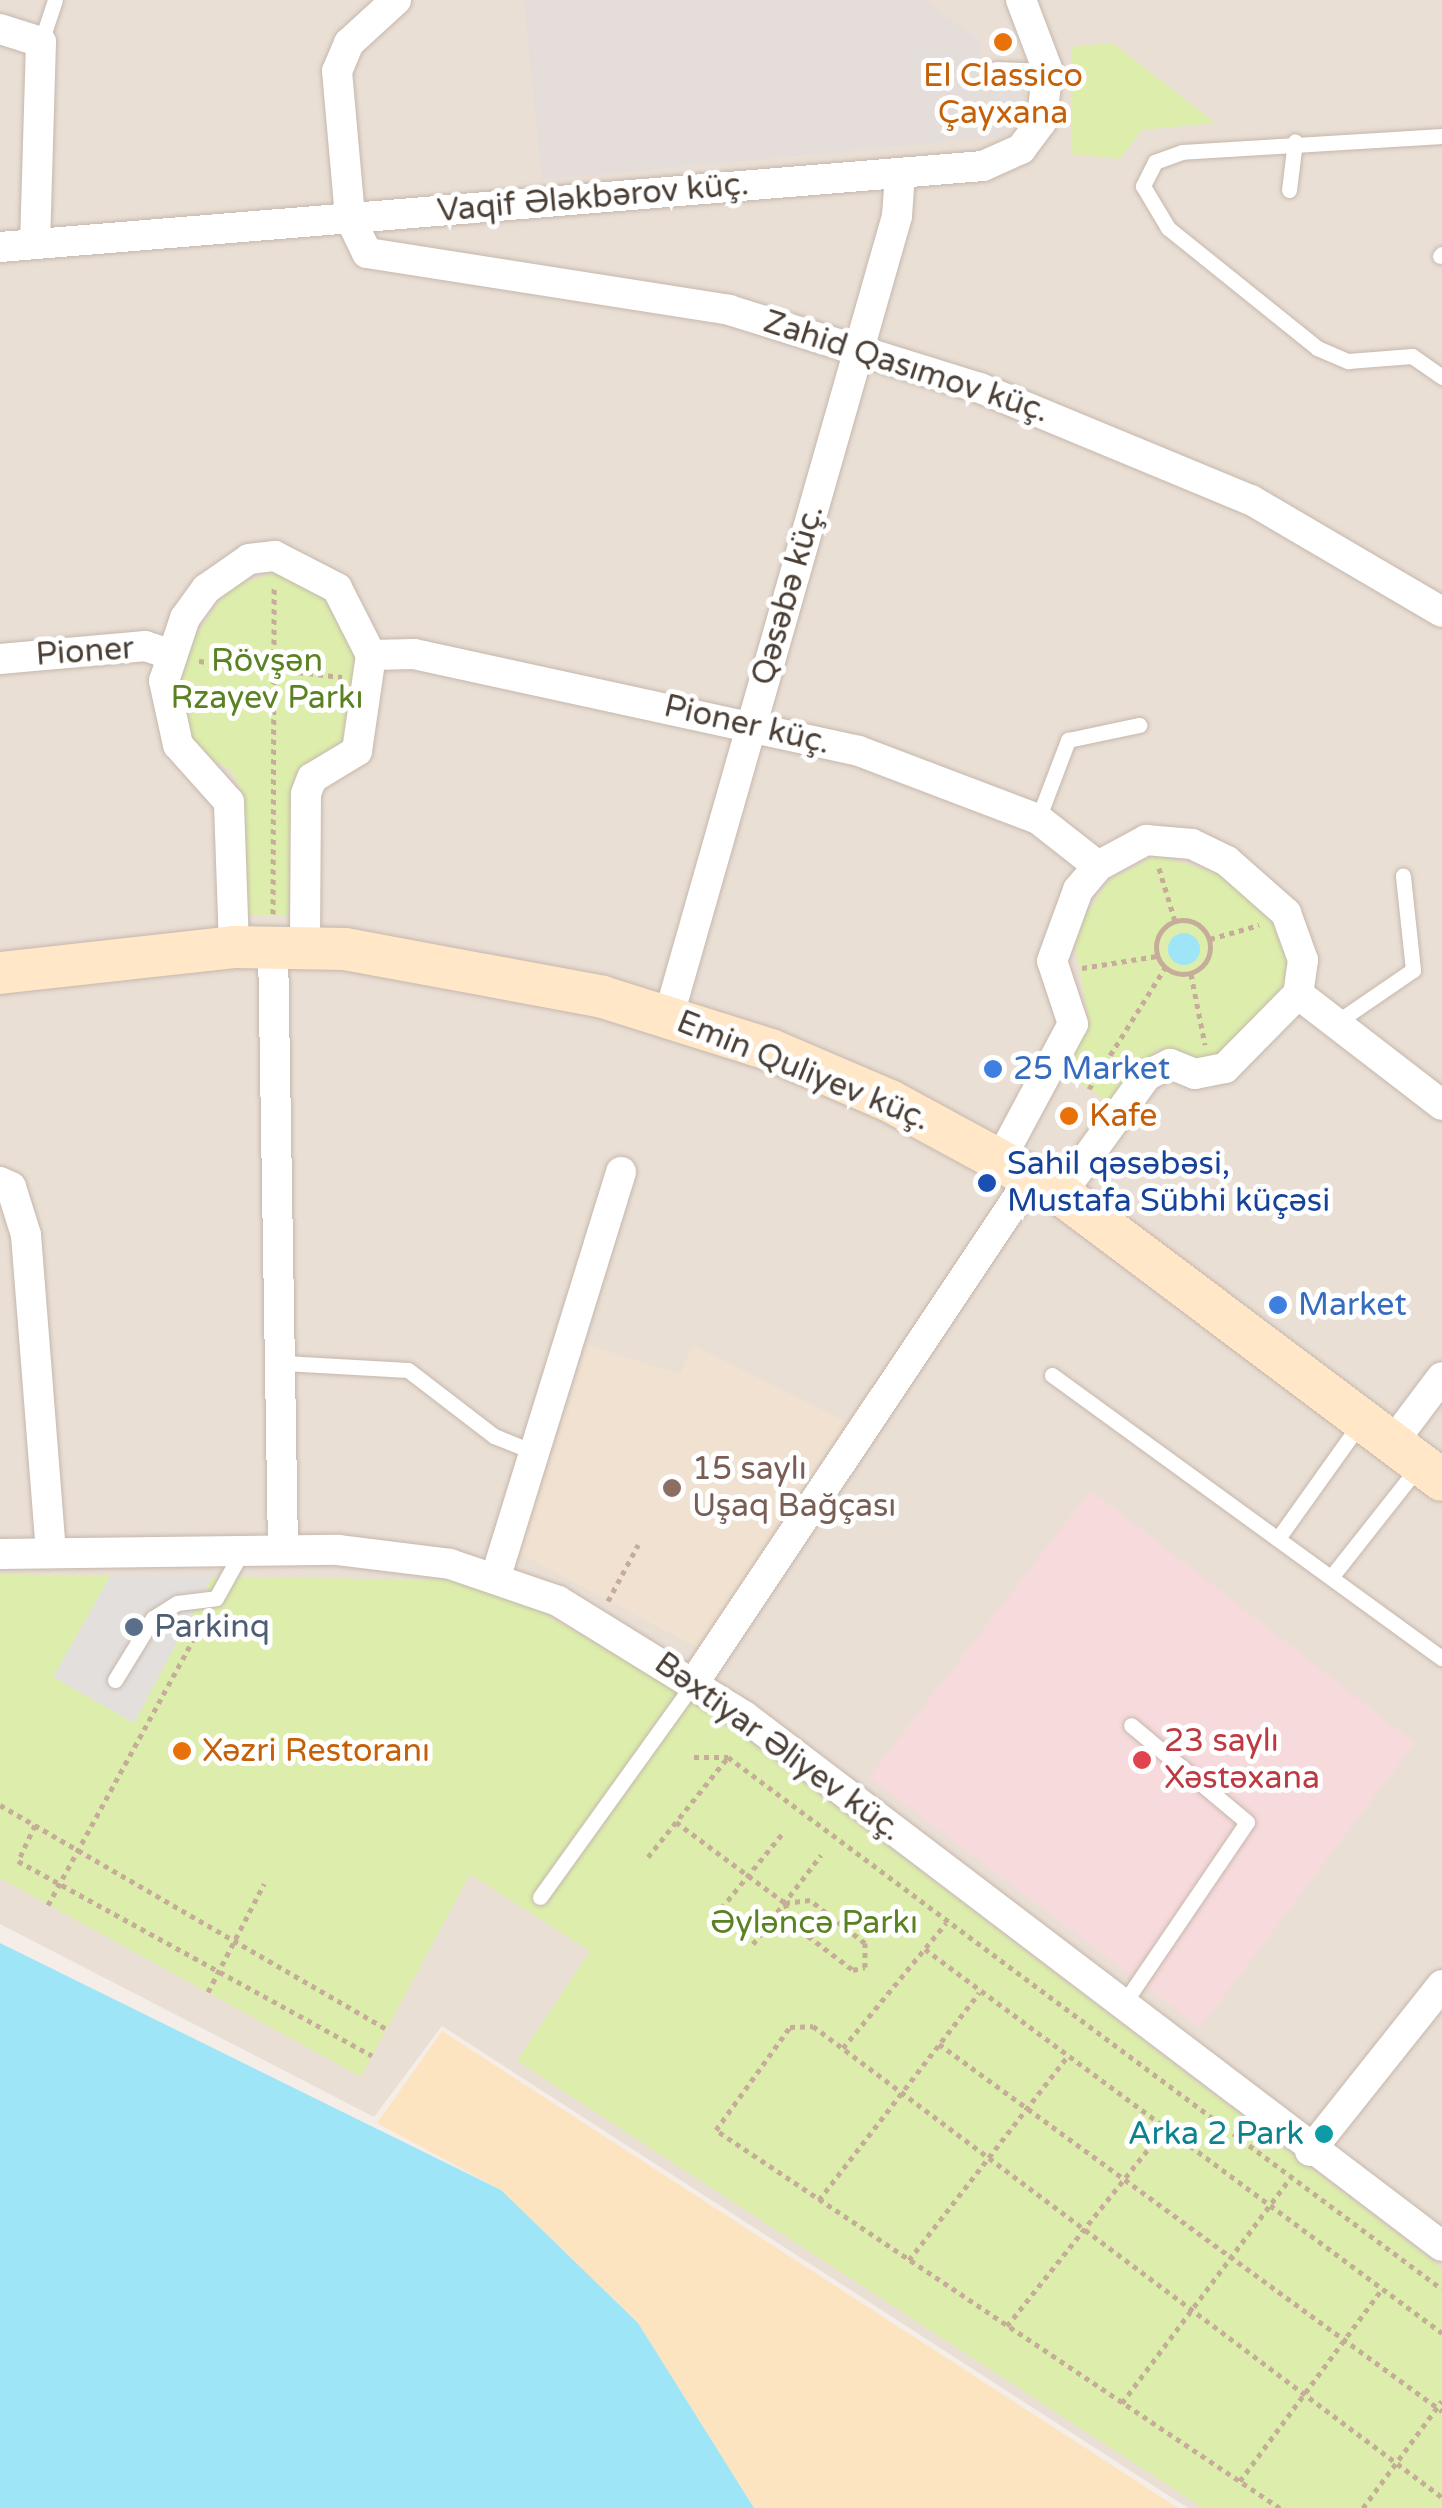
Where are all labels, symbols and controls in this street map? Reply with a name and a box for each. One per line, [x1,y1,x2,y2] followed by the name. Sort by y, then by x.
[992,31,1014,53] marker: El Classico Çayxana
[923,58,1083,133] place label: El Classico Çayxana
[436,165,750,231] street label: Vaqif Ələkbərov küç.
[759,303,1053,431] street label: Zahid Qasımov küç.
[744,500,832,690] street label: Qəsəbə küç.
[35,629,135,675] street label: Pioner
[171,643,363,718] park label: Rövşən Rzayev Parkı
[660,687,834,763] street label: Pioner küç.
[671,1003,935,1139] street label: Emin Quliyev küç.
[1013,1050,1170,1088] place label: 25 Market
[982,1058,1004,1080] marker: 25 Market
[1089,1097,1157,1135] place label: Kafe
[1058,1105,1080,1127] marker: Kafe
[1007,1146,1330,1221] place label: Sahil qəsəbəsi, Mustafa Sübhi küçəsi
[976,1172,998,1194] marker: Sahil qəsəbəsi, Mustafa Sübhi küçəsi
[1298,1286,1407,1324] place label: Market
[1267,1294,1289,1316] marker: Market
[692,1451,896,1526] place label: 15 saylı Uşaq Bağçası
[661,1477,683,1499] marker: 15 saylı Uşaq Bağçası
[154,1608,270,1646] place label: Parkinq
[123,1616,145,1638] marker: Parkinq
[647,1644,909,1850] street label: Bəxtiyar Əliyev küç.
[1164,1723,1320,1798] place label: 23 saylı Xəstəxana
[202,1732,430,1770] place label: Xəzri Restoranı
[171,1740,193,1762] marker: Xəzri Restoranı
[1129,1747,1155,1773] marker: 23 saylı Xəstəxana
[710,1904,918,1942] park label: Əyləncə Parkı
[1128,2115,1304,2153] place label: Arka 2 Park
[1313,2123,1335,2145] marker: Arka 2 Park

